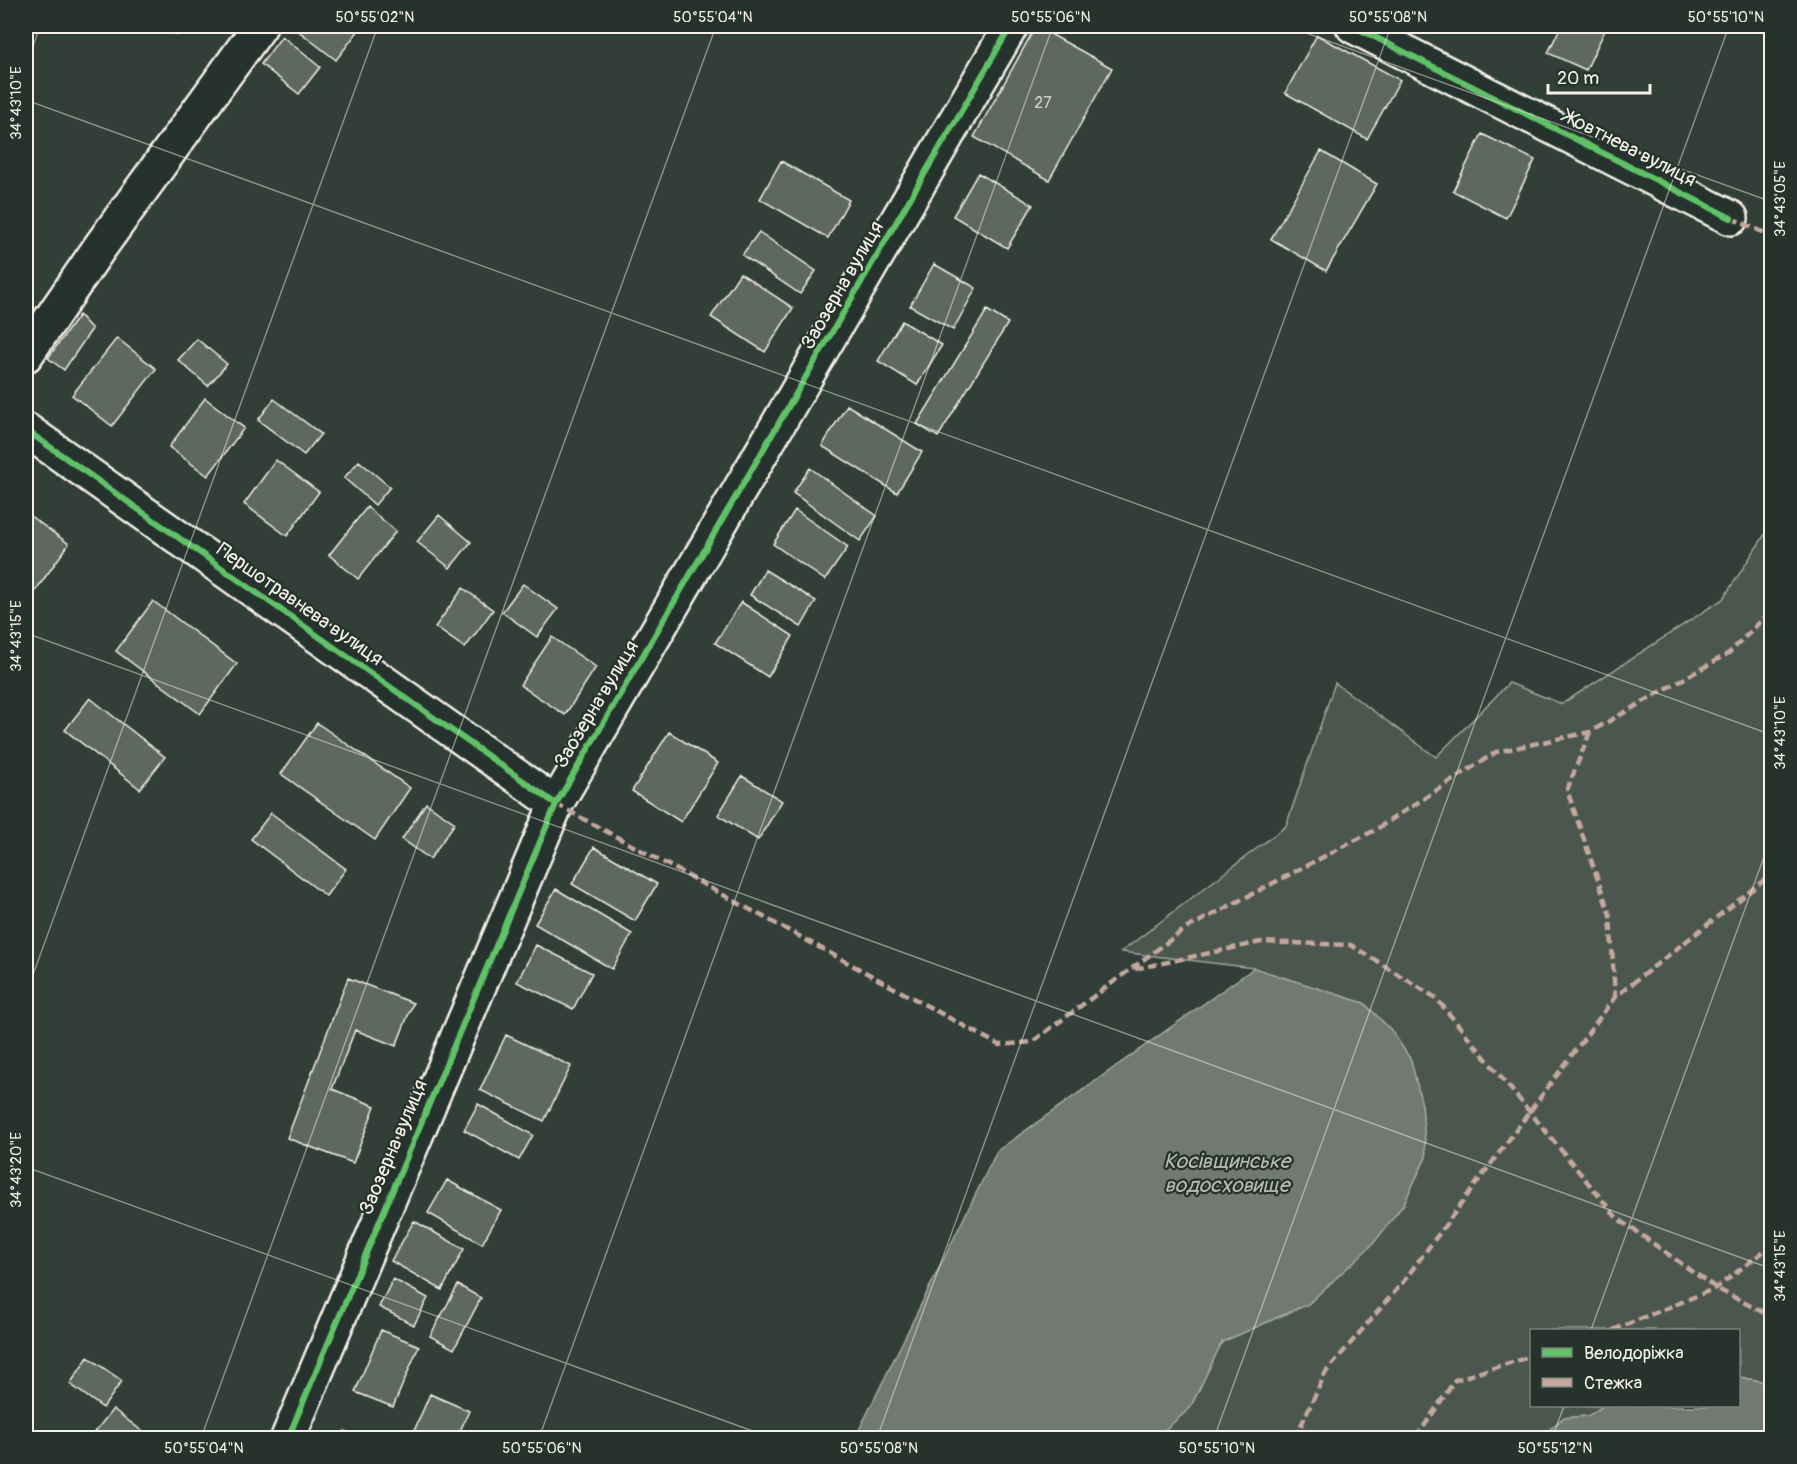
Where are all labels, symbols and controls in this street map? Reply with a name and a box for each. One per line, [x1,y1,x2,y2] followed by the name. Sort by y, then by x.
[335,8,415,27] text: 50°55'02"N
[673,8,753,27] text: 50°55'04"N
[1011,8,1091,27] text: 50°55'06"N
[1349,8,1427,27] text: 50°55'08"N
[1688,8,1764,27] text: 50°55'10"N
[1548,57,1650,95] scale bar
[7,66,26,140] text: 34°43'10"E
[1557,67,1599,90] text: 20 m
[1034,93,1052,113] house number: 27
[1557,102,1701,192] street label: Жовтнева вулиця
[1771,161,1790,237] text: 34°43'05"E
[795,216,889,354] street label: Заозерна вулиця
[212,537,388,671] street label: Першотравнева вулиця
[7,600,26,672] text: 34°43'15"E
[548,636,644,772] street label: Заозерна вулиця
[1771,696,1790,770] text: 34°43'10"E
[353,1076,433,1218] street label: Заозерна вулиця
[7,1132,26,1208] text: 34°43'20"E
[1164,1148,1293,1199] water label: Косівщинське водосховище
[1771,1230,1790,1302] text: 34°43'15"E
[1530,1329,1740,1407] legend
[1584,1342,1684,1365] text: Велодоріжка
[1584,1372,1642,1395] text: Стежка
[164,1439,244,1458] text: 50°55'04"N
[502,1439,582,1458] text: 50°55'06"N
[840,1439,918,1458] text: 50°55'08"N
[1179,1439,1255,1458] text: 50°55'10"N
[1518,1439,1592,1458] text: 50°55'12"N

